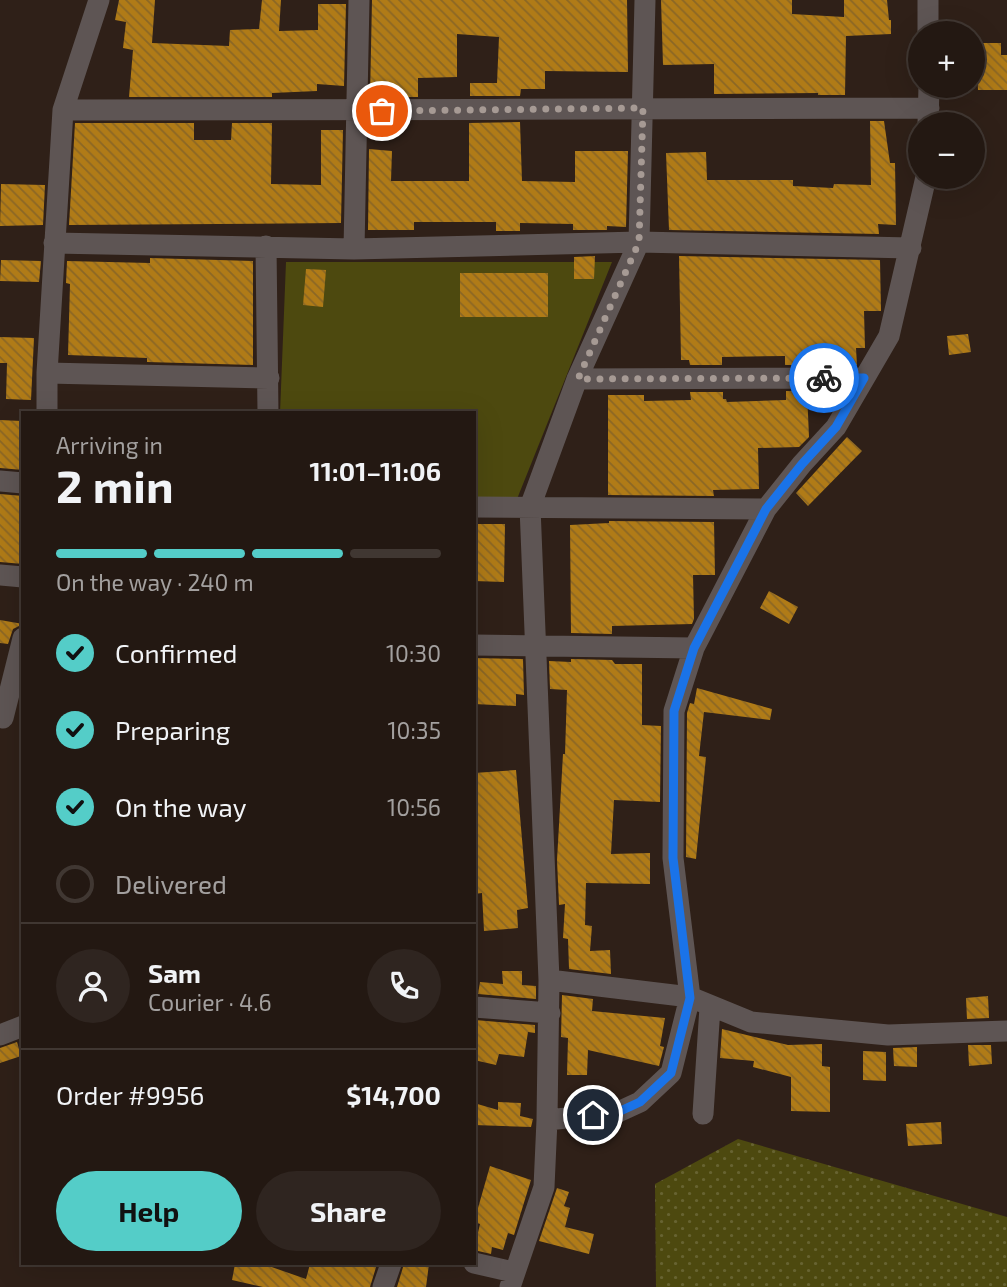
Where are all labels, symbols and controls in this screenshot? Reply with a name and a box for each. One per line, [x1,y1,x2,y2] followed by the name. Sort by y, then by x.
[908,21,985,189] map controls
[908,21,985,98] button: +
[352,81,412,141] pin
[363,92,401,130] icon: bag
[908,112,985,189] button: −
[789,343,859,413] courier
[805,359,843,397] icon: bike
[56,431,163,459] text: Arriving in
[310,455,441,486] text: 11:01–11:06
[56,457,174,512] text: 2 min
[56,568,254,596] text: On the way · 240 m
[56,634,94,672] icon: check
[115,637,238,668] text: Confirmed
[386,639,441,667] text: 10:30
[56,711,94,749] icon: check
[115,714,230,745] text: Preparing
[387,716,441,744] text: 10:35
[56,788,94,826] icon: check
[115,791,246,822] text: On the way
[387,793,441,821] text: 10:56
[115,868,227,899] text: Delivered
[56,949,130,1023] button: person
[367,949,441,1023] button: phone
[148,957,201,988] text: Sam
[148,988,272,1016] text: Courier · 4.6
[56,1079,204,1110] text: Order #9956
[346,1079,441,1110] text: $14,700
[563,1085,623,1145] pin
[574,1096,612,1134] icon: home
[56,1171,242,1251] button: Help
[256,1171,441,1251] button: Share

